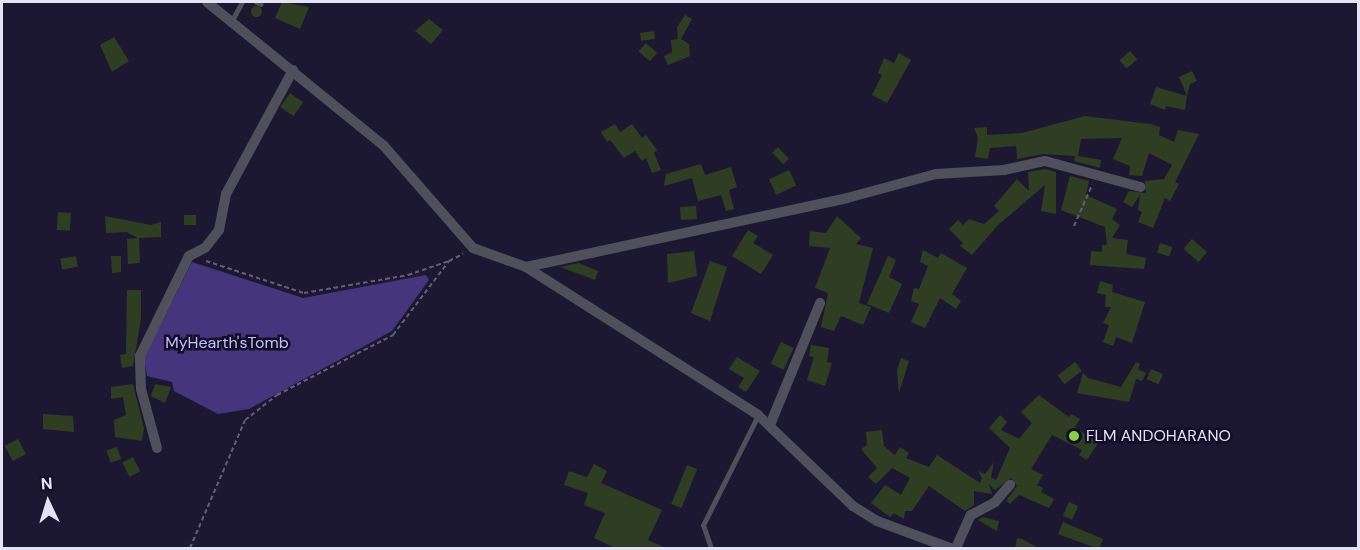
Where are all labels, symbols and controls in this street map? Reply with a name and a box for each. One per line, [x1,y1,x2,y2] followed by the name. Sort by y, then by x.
[165,333,289,353] park label: MyHearth'sTomb
[1086,426,1231,446] place label: FLM ANDOHARANO
[1067,429,1081,443] marker: FLM ANDOHARANO
[18,472,78,532] north arrow
[40,473,53,494] text: N

